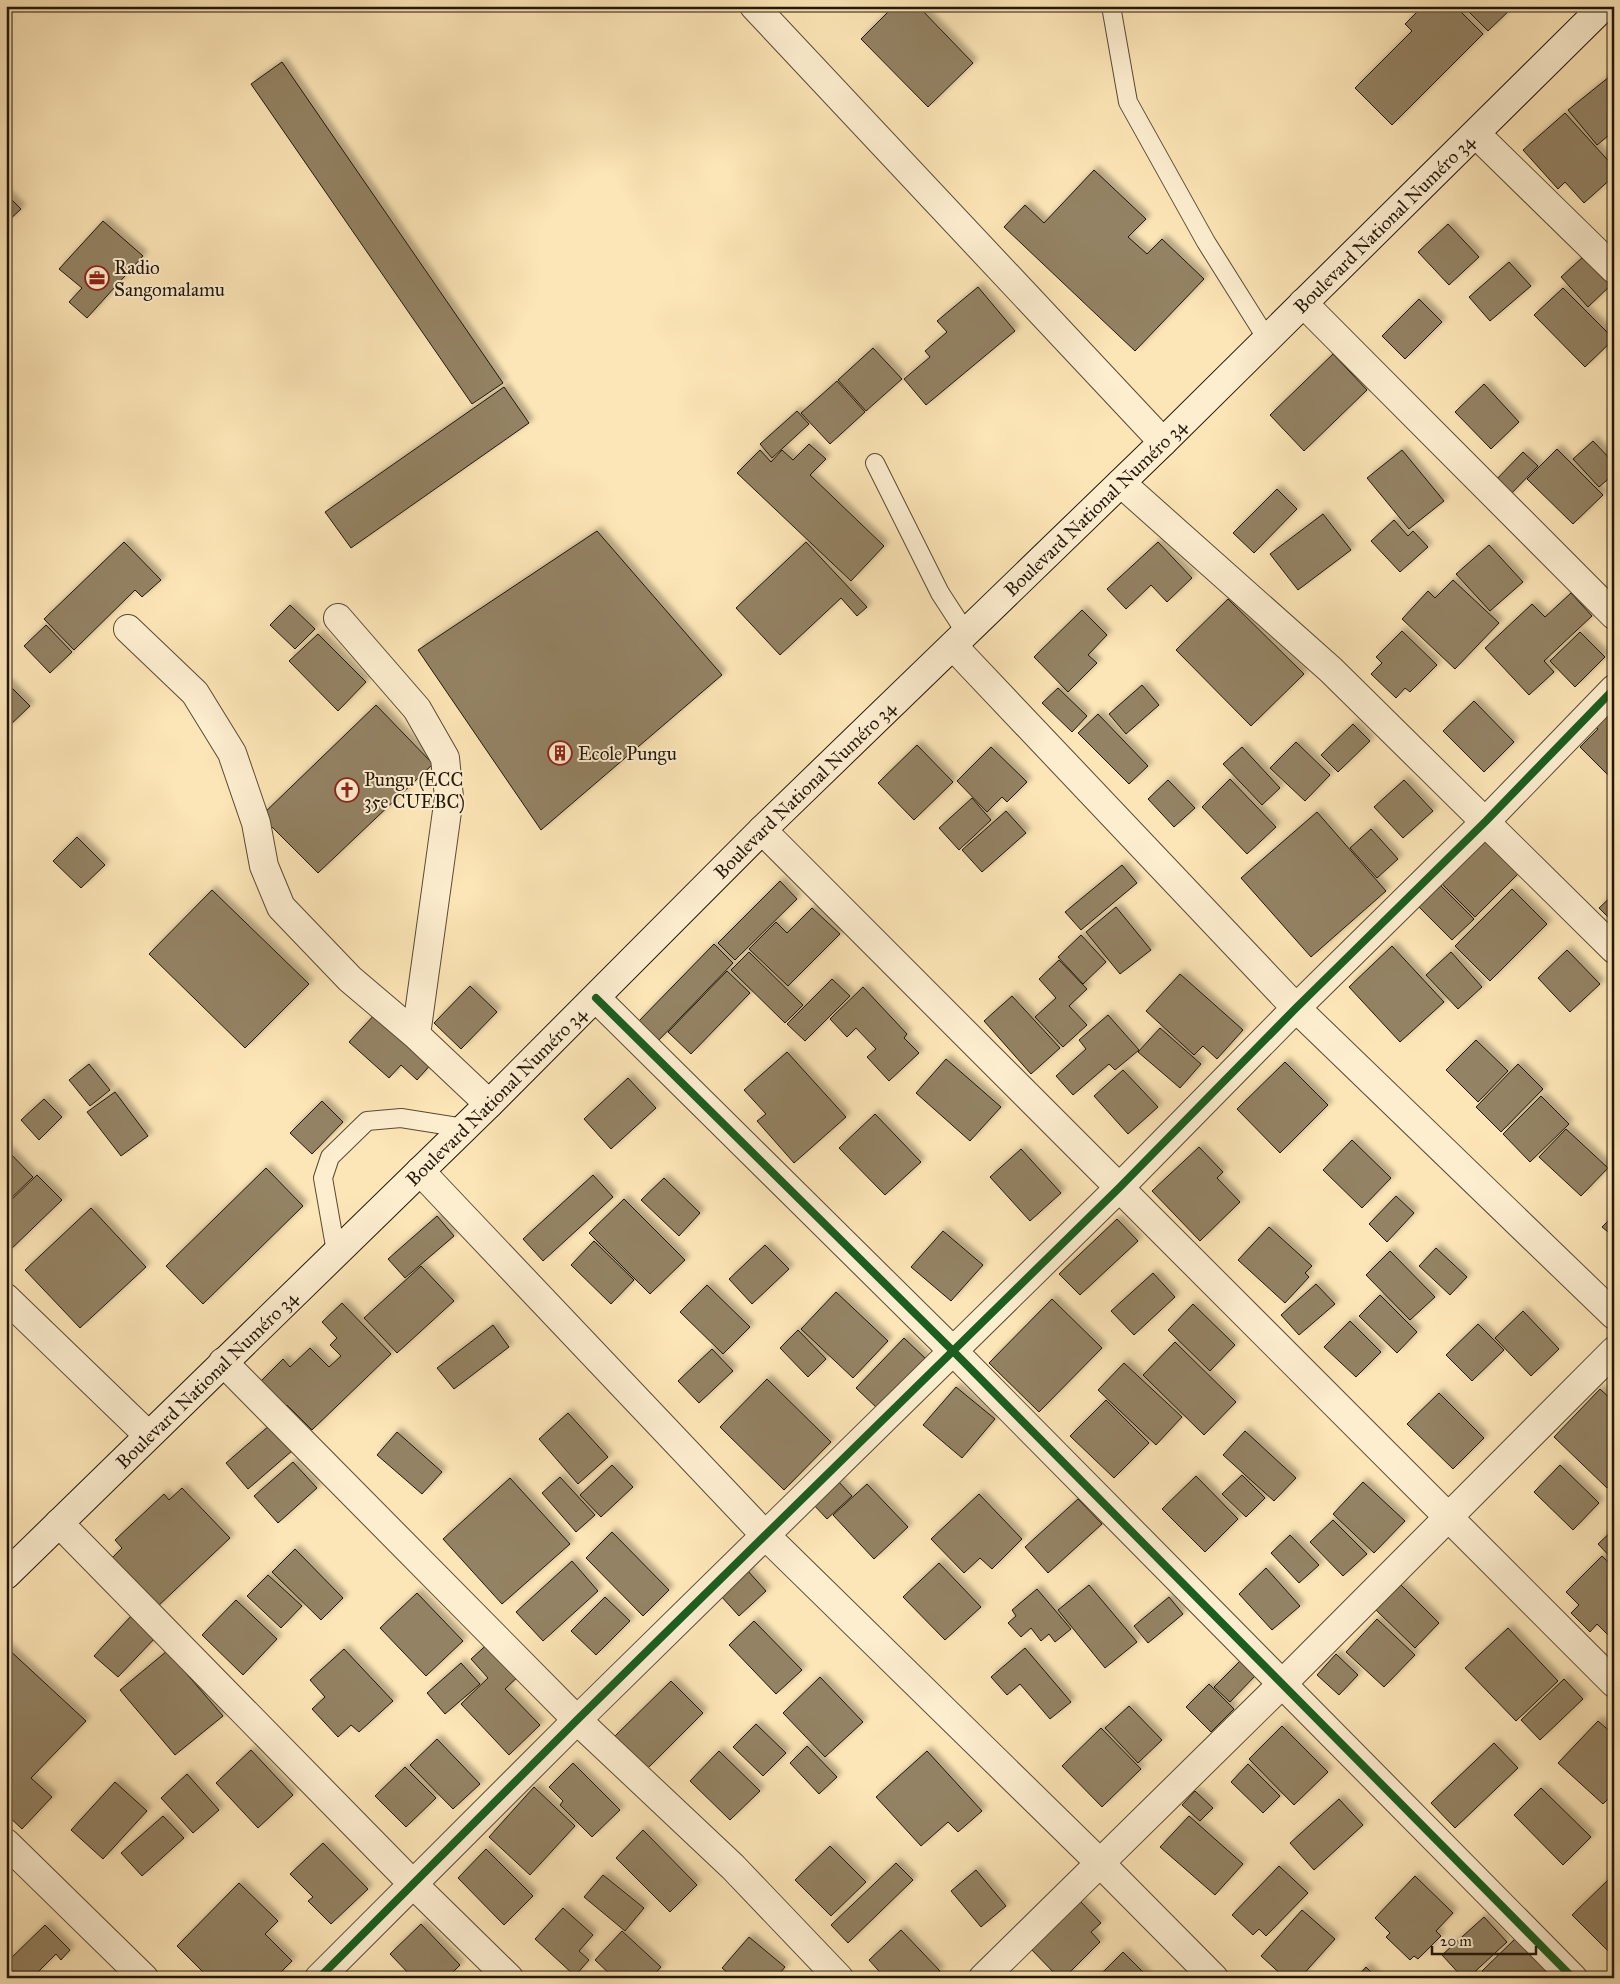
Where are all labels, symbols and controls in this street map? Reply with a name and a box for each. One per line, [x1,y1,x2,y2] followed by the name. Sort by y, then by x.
[1289,129,1479,318] street label: Boulevard National Numéro 34
[114,256,225,302] place label: Radio Sangomalamu
[84,265,110,291] office icon: Radio Sangomalamu
[999,414,1191,601] street label: Boulevard National Numéro 34
[709,696,900,883] street label: Boulevard National Numéro 34
[547,740,573,766] building icon: Ecole Pungu
[578,742,677,766] place label: Ecole Pungu
[364,768,465,814] place label: Pungu (ECC 35e CUEBC)
[334,777,360,803] church icon: Pungu (ECC 35e CUEBC)
[401,1002,591,1190] street label: Boulevard National Numéro 34
[111,1286,302,1473] street label: Boulevard National Numéro 34
[1432,1924,1536,1956] scale bar
[1440,1932,1472,1950] text: 20 m

